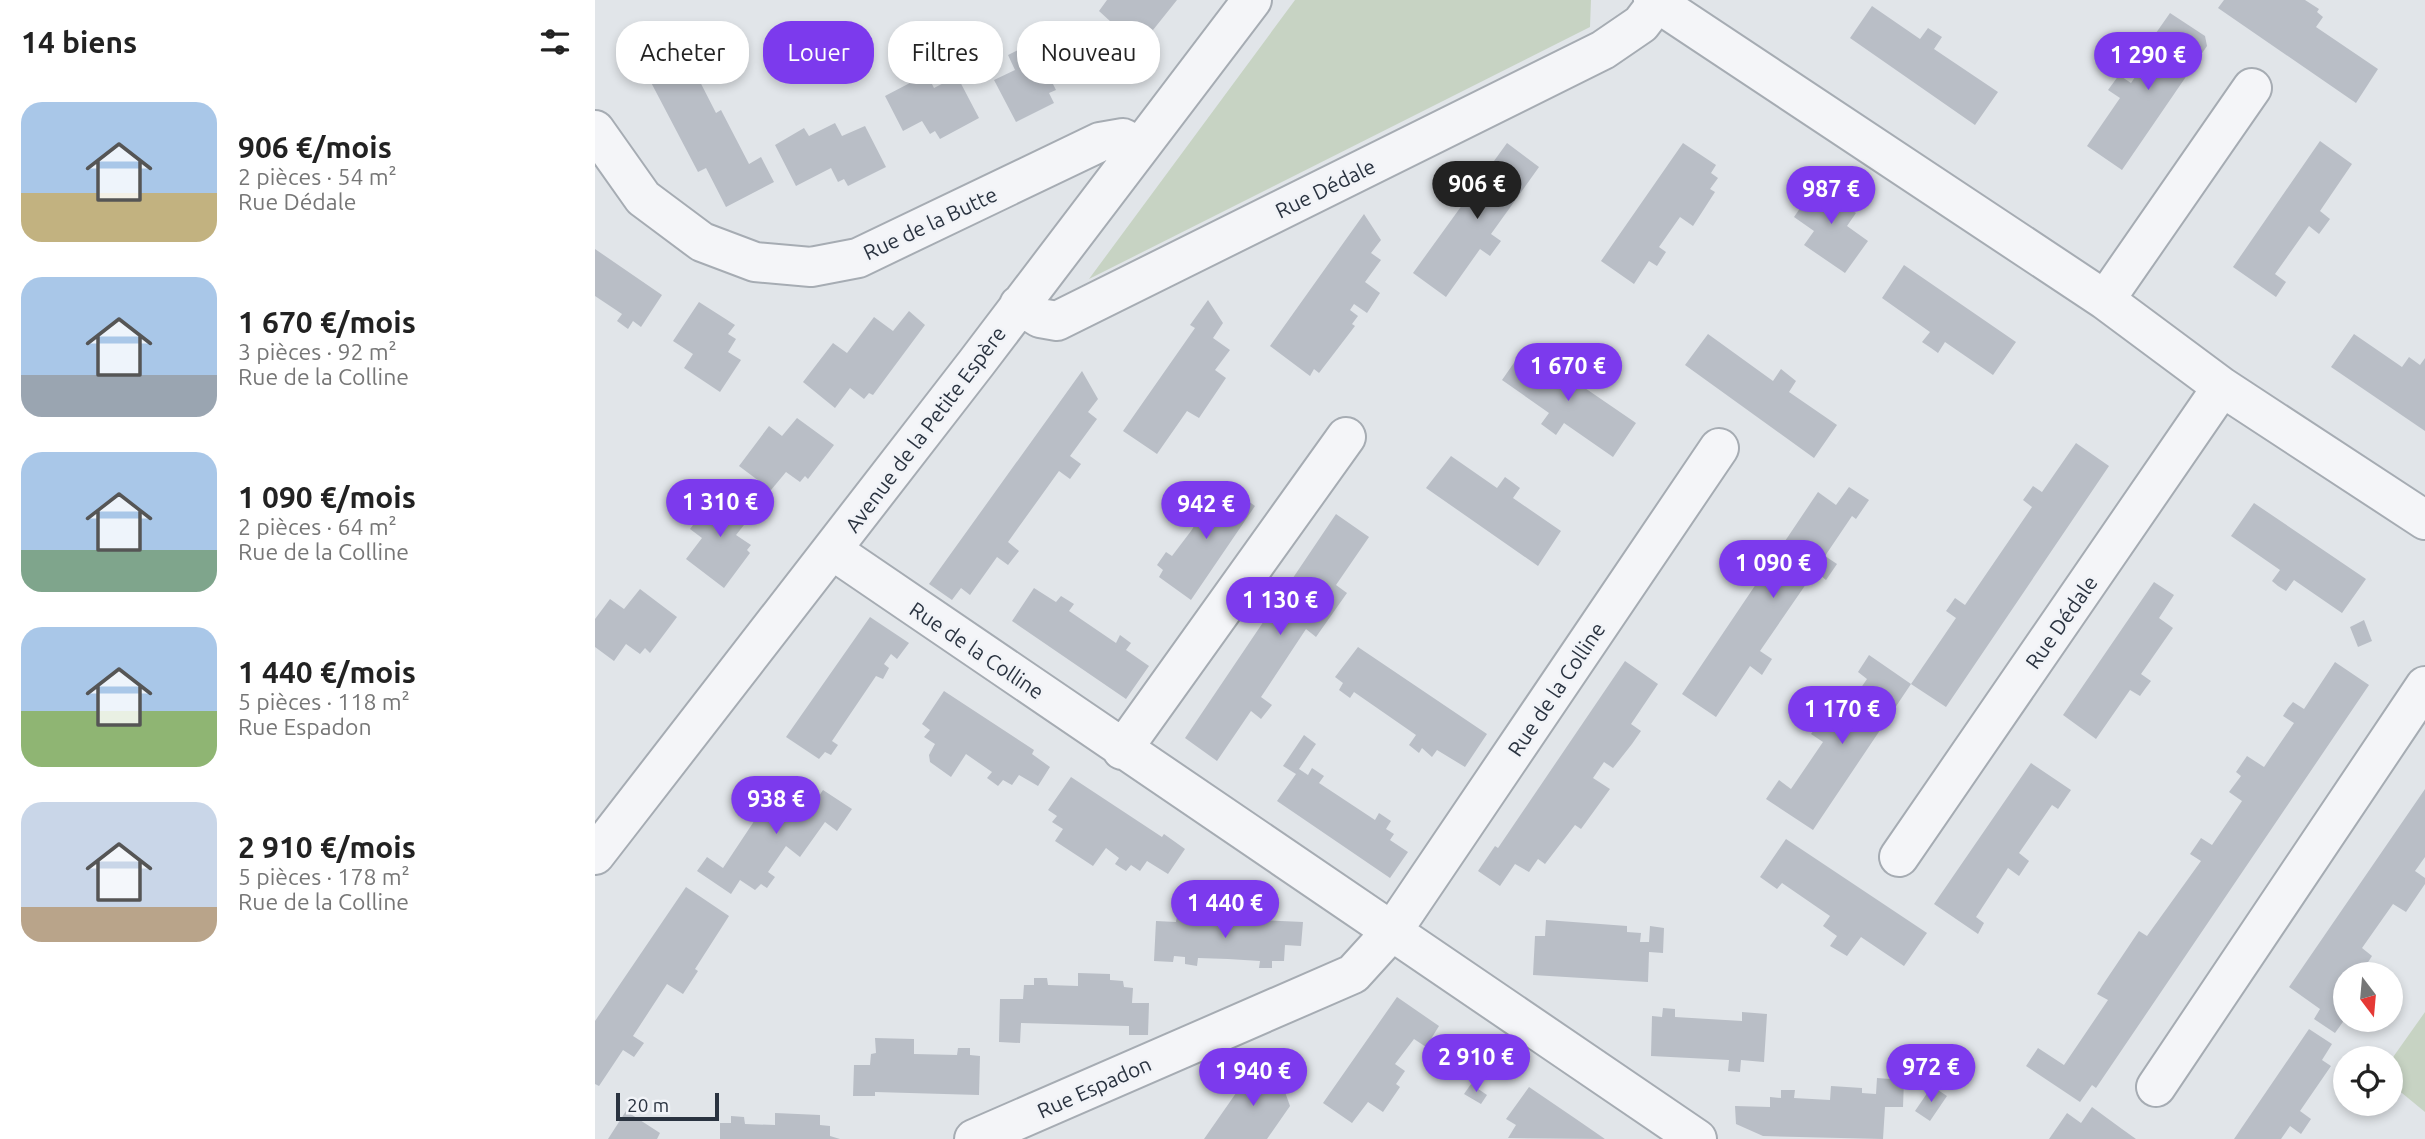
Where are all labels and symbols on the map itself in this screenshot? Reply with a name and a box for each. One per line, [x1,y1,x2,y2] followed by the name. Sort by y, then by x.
[2083,32,2213,92] pin: 1 290 €
[1271,154,1379,222] street label: Rue Dédale
[1428,162,1526,221] pin: 906 €
[1782,166,1880,226] pin: 987 €
[859,182,1001,264] street label: Rue de la Butte
[840,321,1010,537] street label: Avenue de la Petite Espère
[1503,344,1633,403] pin: 1 670 €
[655,480,785,539] pin: 1 310 €
[1157,482,1255,541] pin: 942 €
[1708,540,1838,600] pin: 1 090 €
[2020,571,2102,673] street label: Rue Dédale
[1215,578,1345,637] pin: 1 130 €
[906,596,1048,704] street label: Rue de la Colline
[1502,618,1610,760] street label: Rue de la Colline
[1777,686,1907,746] pin: 1 170 €
[727,776,825,836] pin: 938 €
[1160,880,1290,940] pin: 1 440 €
[2333,962,2403,1032] north arrow
[1411,1034,1541,1094] pin: 2 910 €
[1882,1044,1980,1104] pin: 972 €
[1188,1048,1318,1108] pin: 1 940 €
[1033,1051,1155,1123] street label: Rue Espadon
[616,1090,719,1122] scale bar

